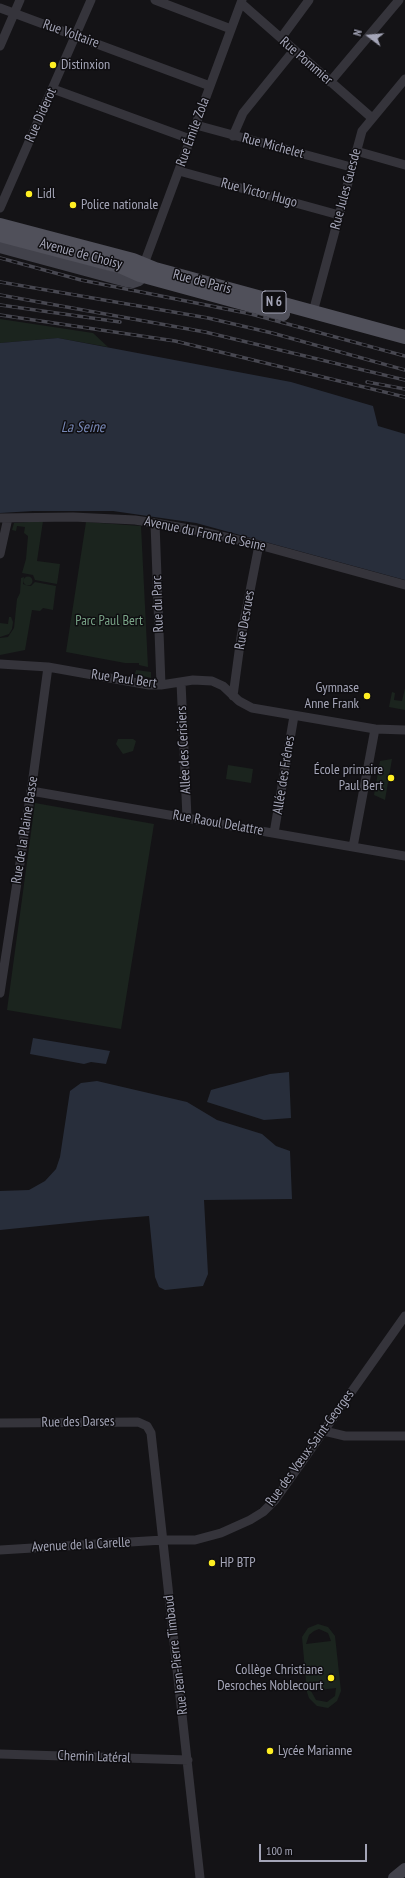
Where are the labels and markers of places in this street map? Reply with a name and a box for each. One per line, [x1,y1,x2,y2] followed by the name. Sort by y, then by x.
[61,57,110,73] place label: Distinxion
[48,60,58,70] marker: Distinxion
[37,186,55,202] place label: Lidl
[24,189,34,199] marker: Lidl
[81,197,158,213] place label: Police nationale
[68,200,78,210] marker: Police nationale
[305,680,359,712] place label: Gymnase Anne Frank
[362,691,372,701] marker: Gymnase Anne Frank
[314,762,383,794] place label: École primaire Paul Bert
[386,773,396,783] marker: École primaire Paul Bert
[220,1555,256,1571] place label: HP BTP
[207,1558,217,1568] marker: HP BTP
[217,1662,323,1694] place label: Collège Christiane Desroches Noblecourt
[326,1673,336,1683] marker: Collège Christiane Desroches Noblecourt
[278,1743,352,1759] place label: Lycée Marianne
[265,1746,275,1756] marker: Lycée Marianne

